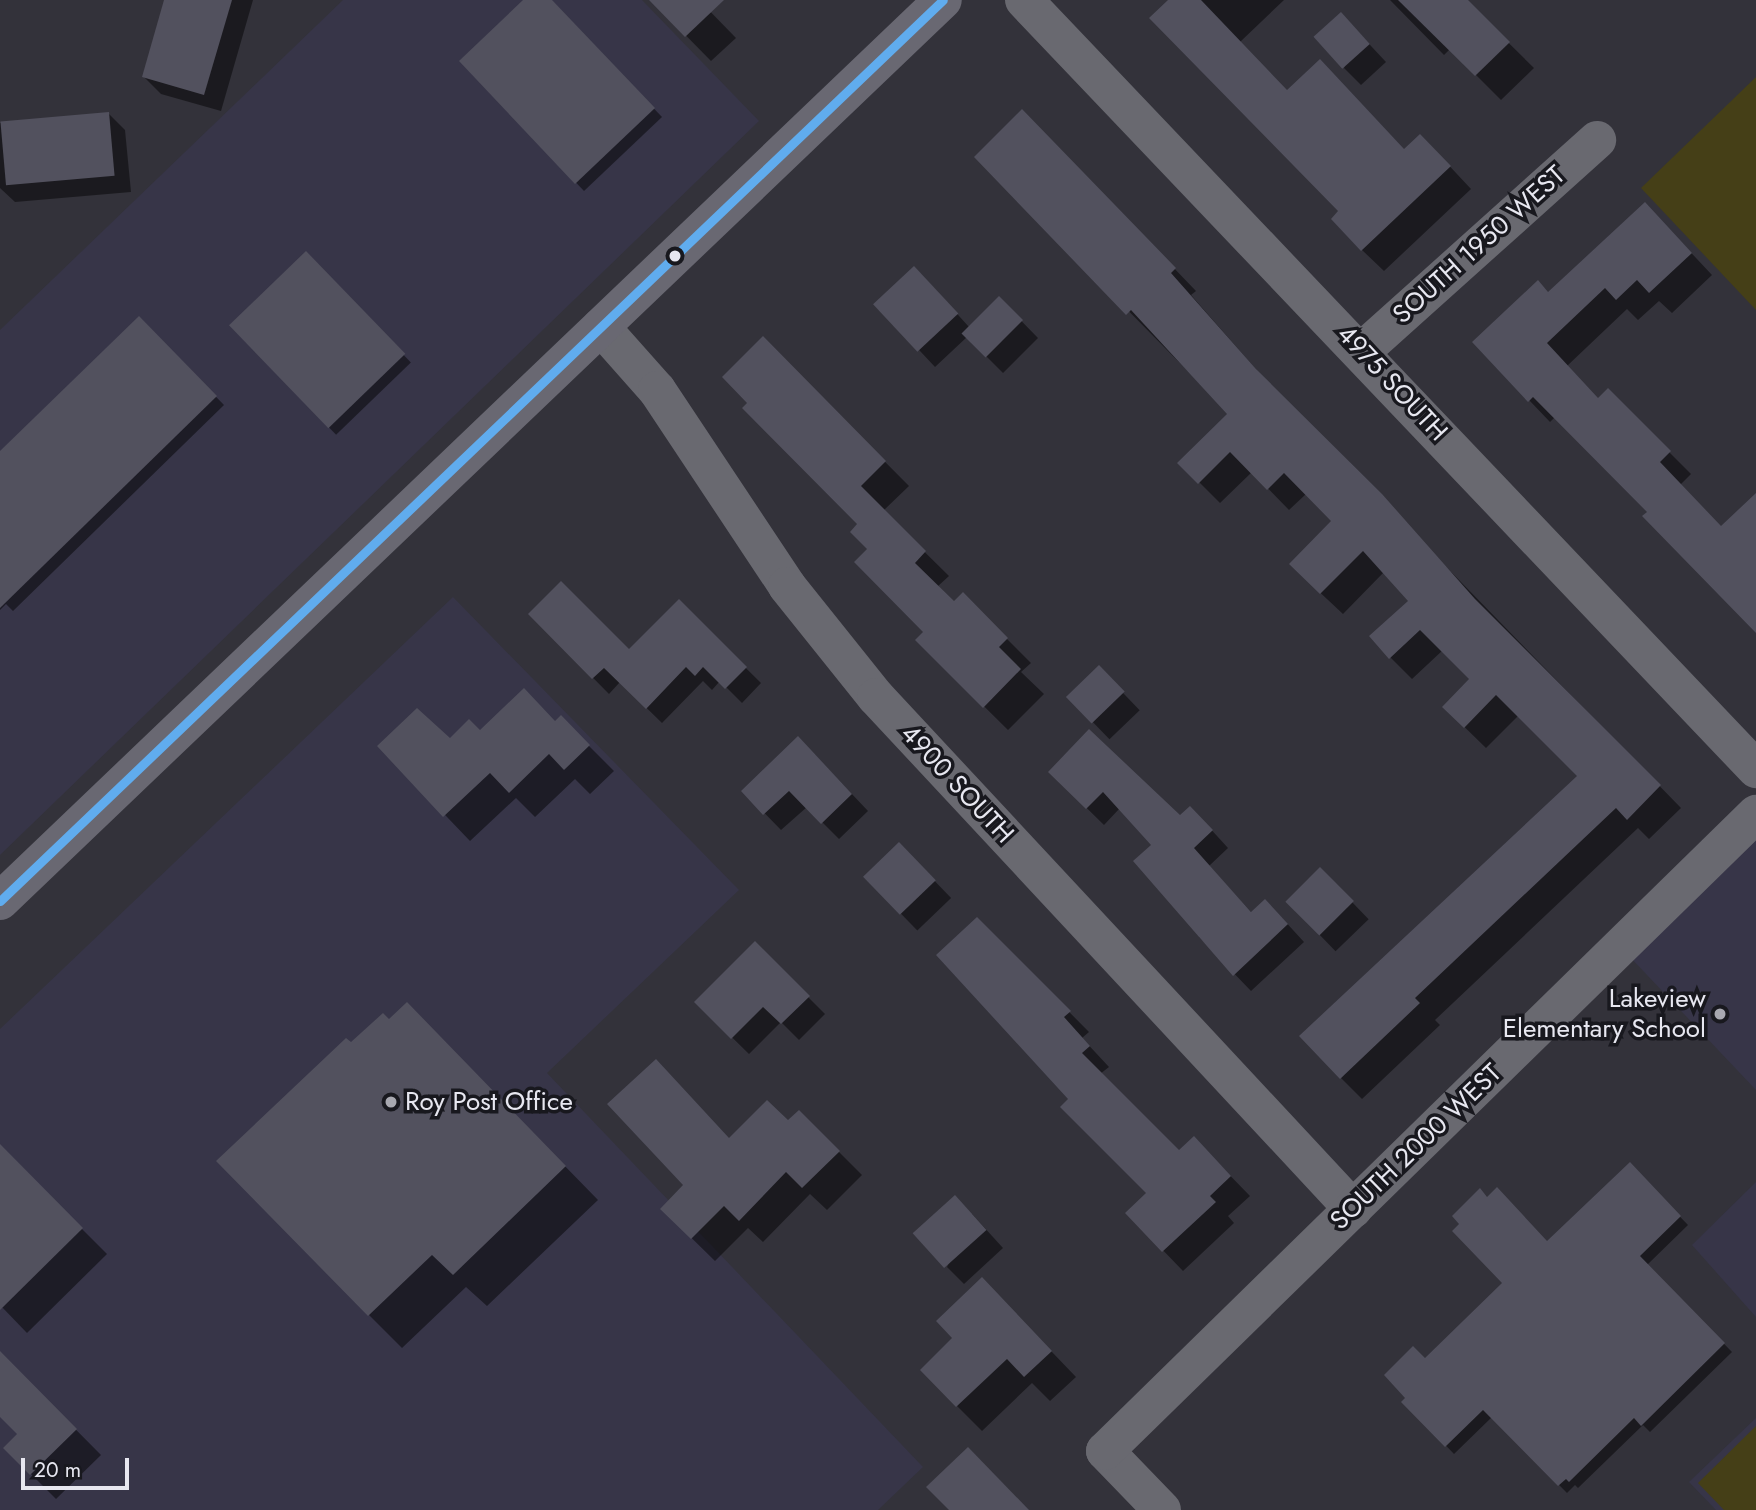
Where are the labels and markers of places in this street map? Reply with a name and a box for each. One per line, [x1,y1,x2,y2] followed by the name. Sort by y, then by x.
[668,249,682,263] unlabelled marker
[1503,983,1706,1044] place label: Lakeview Elementary School
[1712,1006,1728,1022] marker: Lakeview Elementary School
[405,1086,573,1118] place label: Roy Post Office
[383,1094,399,1110] marker: Roy Post Office

